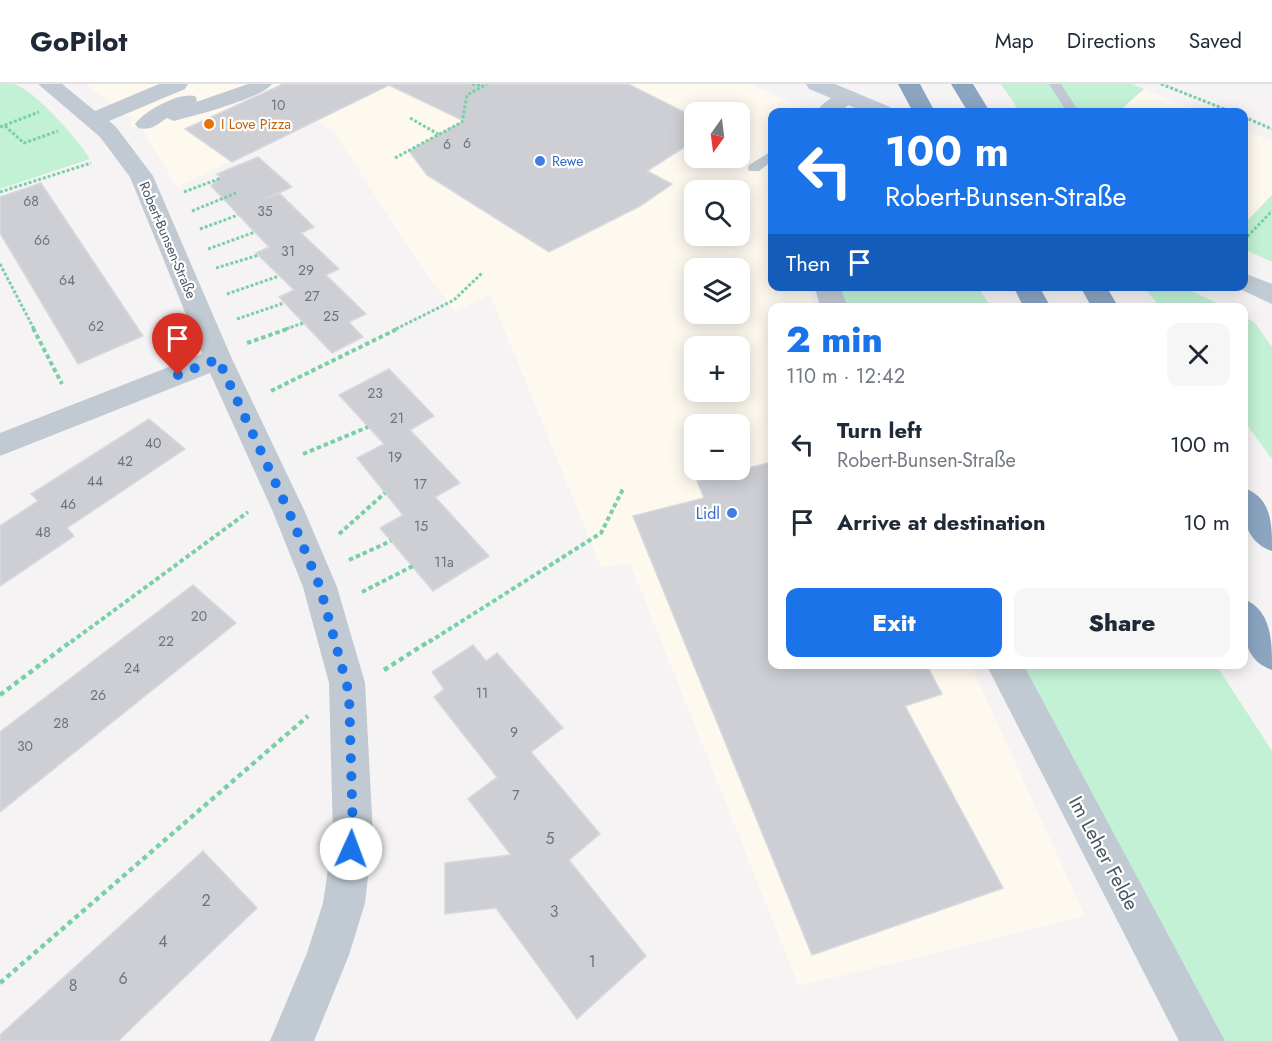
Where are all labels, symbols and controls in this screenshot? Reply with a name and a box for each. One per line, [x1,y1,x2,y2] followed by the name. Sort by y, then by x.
[30,21,127,62] text: GoPilot
[995,26,1034,56] text: Map
[1067,26,1156,56] text: Directions
[1189,26,1242,56] text: Saved
[271,95,285,115] house number: 10
[684,102,750,168] north arrow
[684,102,750,480] map controls
[221,114,291,134] place label: I Love Pizza
[202,117,216,131] marker: I Love Pizza
[885,121,1009,182] text: 100 m
[786,132,864,210] icon: left
[463,133,471,153] house number: 6
[443,134,451,154] house number: 6
[552,151,583,171] place label: Rewe
[533,154,547,168] marker: Rewe
[885,177,1126,216] text: Robert-Bunsen-Straße
[134,179,202,301] street label: Robert-Bunsen-Straße
[684,180,750,246] button: search
[23,191,39,211] house number: 68
[257,201,273,221] house number: 35
[34,230,50,250] house number: 66
[281,241,295,261] house number: 31
[843,246,876,279] icon: arrive
[786,247,831,279] text: Then
[684,258,750,324] button: layers
[298,260,314,280] house number: 29
[59,270,75,290] house number: 64
[304,286,320,306] house number: 27
[323,306,339,326] house number: 25
[152,313,203,375] pin
[786,313,883,365] text: 2 min
[88,316,104,336] house number: 62
[161,322,194,355] icon: arrive
[1167,323,1230,386] button: close
[684,336,750,402] button: +
[786,362,905,391] text: 110 m · 12:42
[367,383,383,403] house number: 23
[390,408,404,428] house number: 21
[684,414,750,480] button: −
[837,414,922,446] text: Turn left
[786,428,819,461] icon: left
[1170,428,1230,460] text: 100 m
[145,433,161,453] house number: 40
[837,446,1016,475] text: Robert-Bunsen-Straße
[388,447,402,467] house number: 19
[117,451,133,471] house number: 42
[87,471,103,491] house number: 44
[413,474,427,494] house number: 17
[60,494,76,514] house number: 46
[696,502,720,525] place label: Lidl
[725,506,739,520] marker: Lidl
[786,506,819,539] icon: arrive
[837,506,1046,538] text: Arrive at destination
[1183,506,1230,538] text: 10 m
[414,516,428,536] house number: 15
[35,522,51,542] house number: 48
[434,552,454,572] house number: 11a
[786,588,1002,657] button: Exit
[1014,588,1230,657] button: Share
[191,606,207,626] house number: 20
[158,631,174,651] house number: 22
[124,658,140,678] house number: 24
[476,683,488,703] house number: 11
[90,685,106,705] house number: 26
[53,713,69,733] house number: 28
[510,722,518,742] house number: 9
[17,736,33,756] house number: 30
[512,785,520,805] house number: 7
[1061,791,1146,915] street label: Im Leher Felde
[319,817,383,881] position arrow
[545,827,555,850] house number: 5
[201,889,211,912] house number: 2
[550,900,559,923] house number: 3
[158,930,168,953] house number: 4
[588,950,596,973] house number: 1
[118,967,128,990] house number: 6
[69,974,77,997] house number: 8

